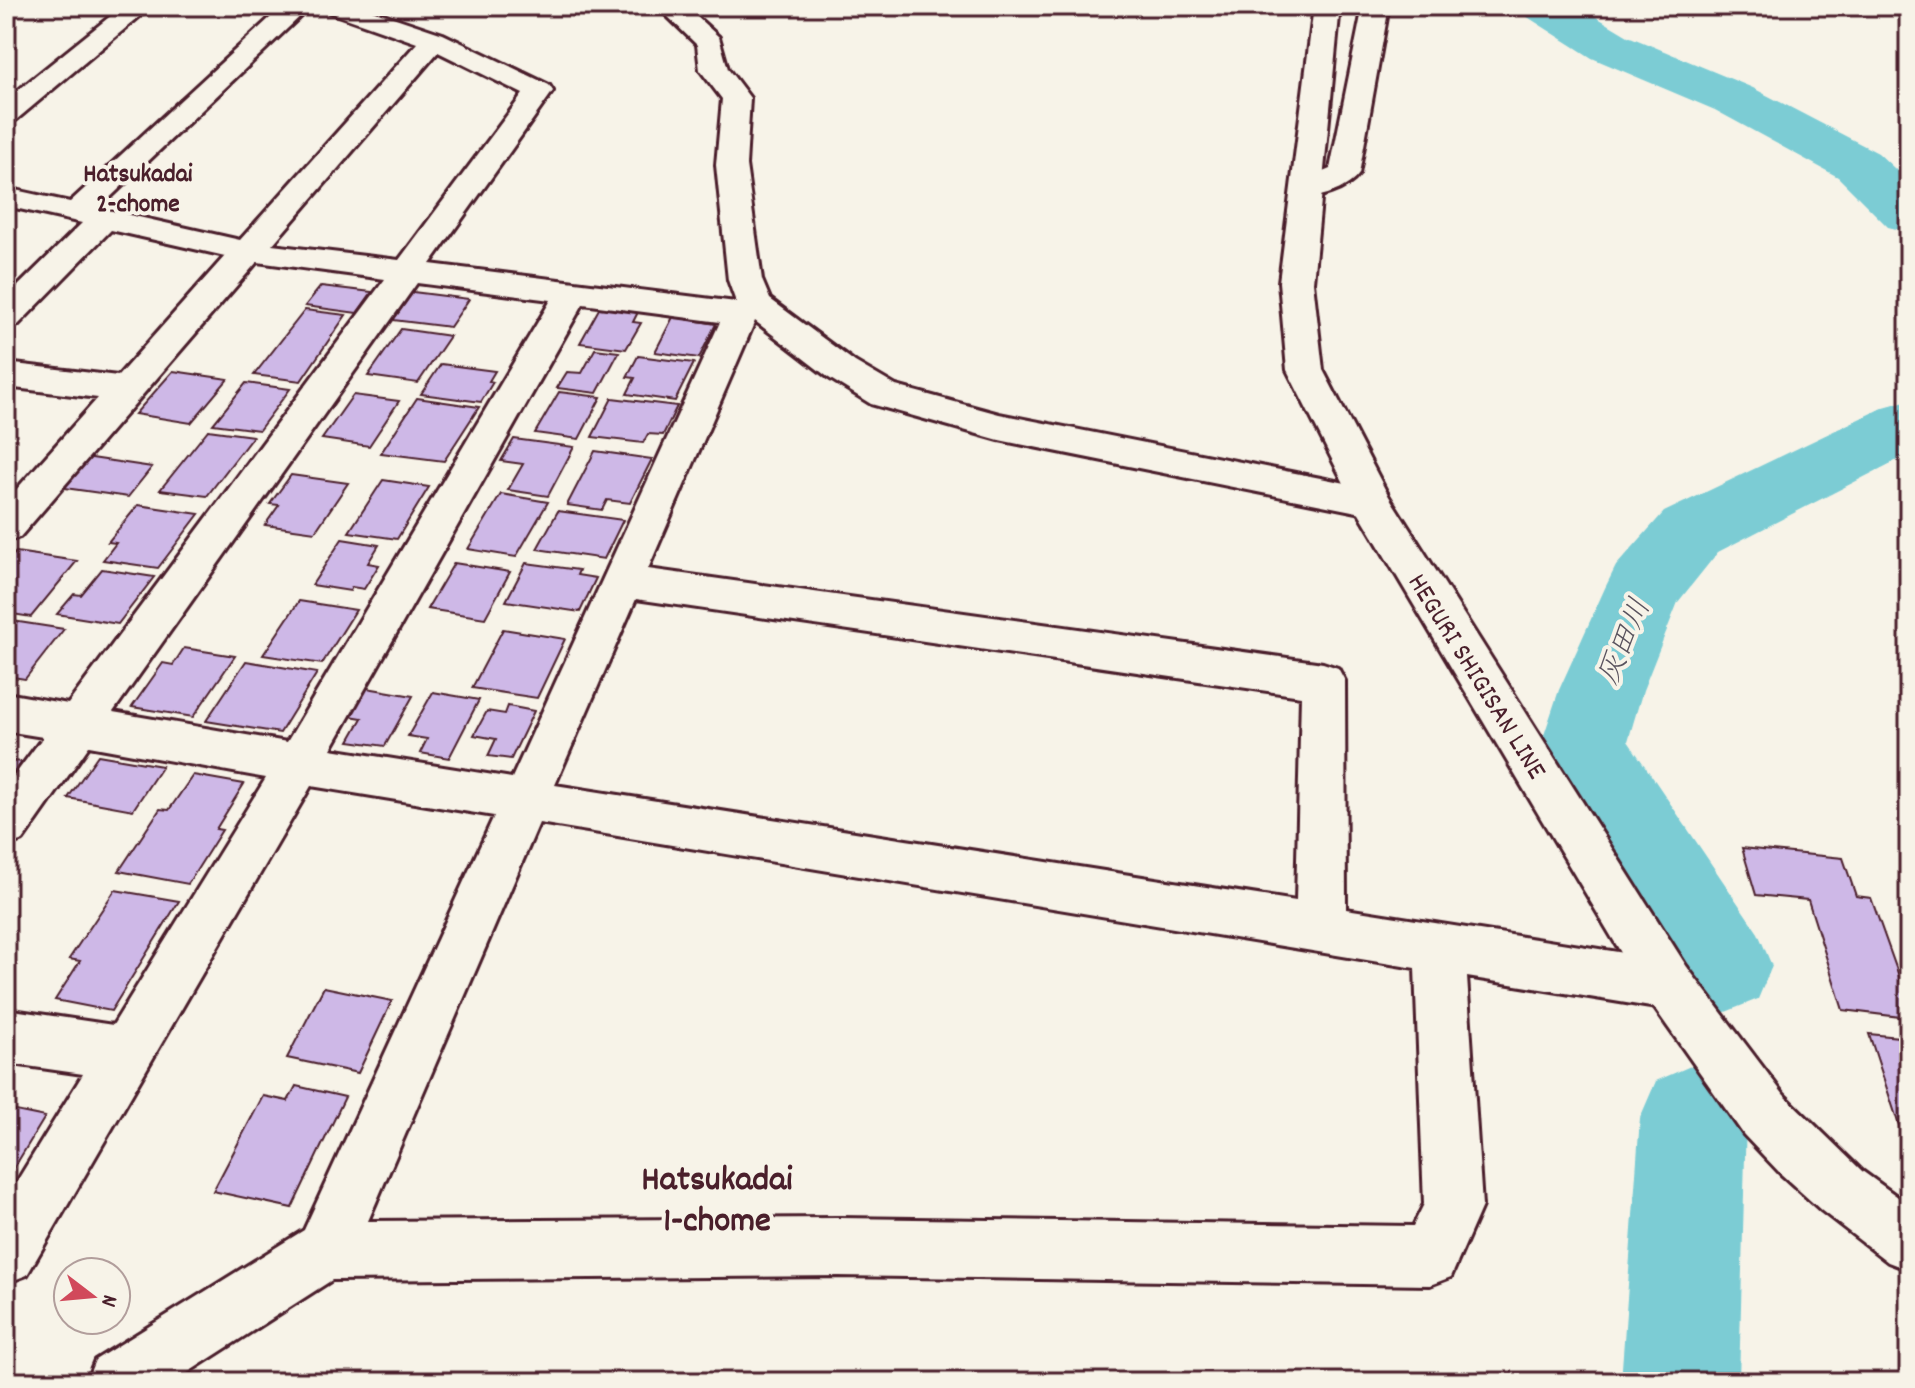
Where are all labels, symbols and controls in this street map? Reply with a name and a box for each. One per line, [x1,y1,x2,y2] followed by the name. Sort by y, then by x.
[83,157,193,224] district label: Hatsukadai 2-chome
[1395,567,1554,789] street label: HEGURI SHIGISAN LINE
[1590,593,1665,693] water label: 灰田川
[641,1156,793,1249] district label: Hatsukadai 1-chome
[52,1256,132,1336] north arrow
[91,1291,124,1310] text: N

